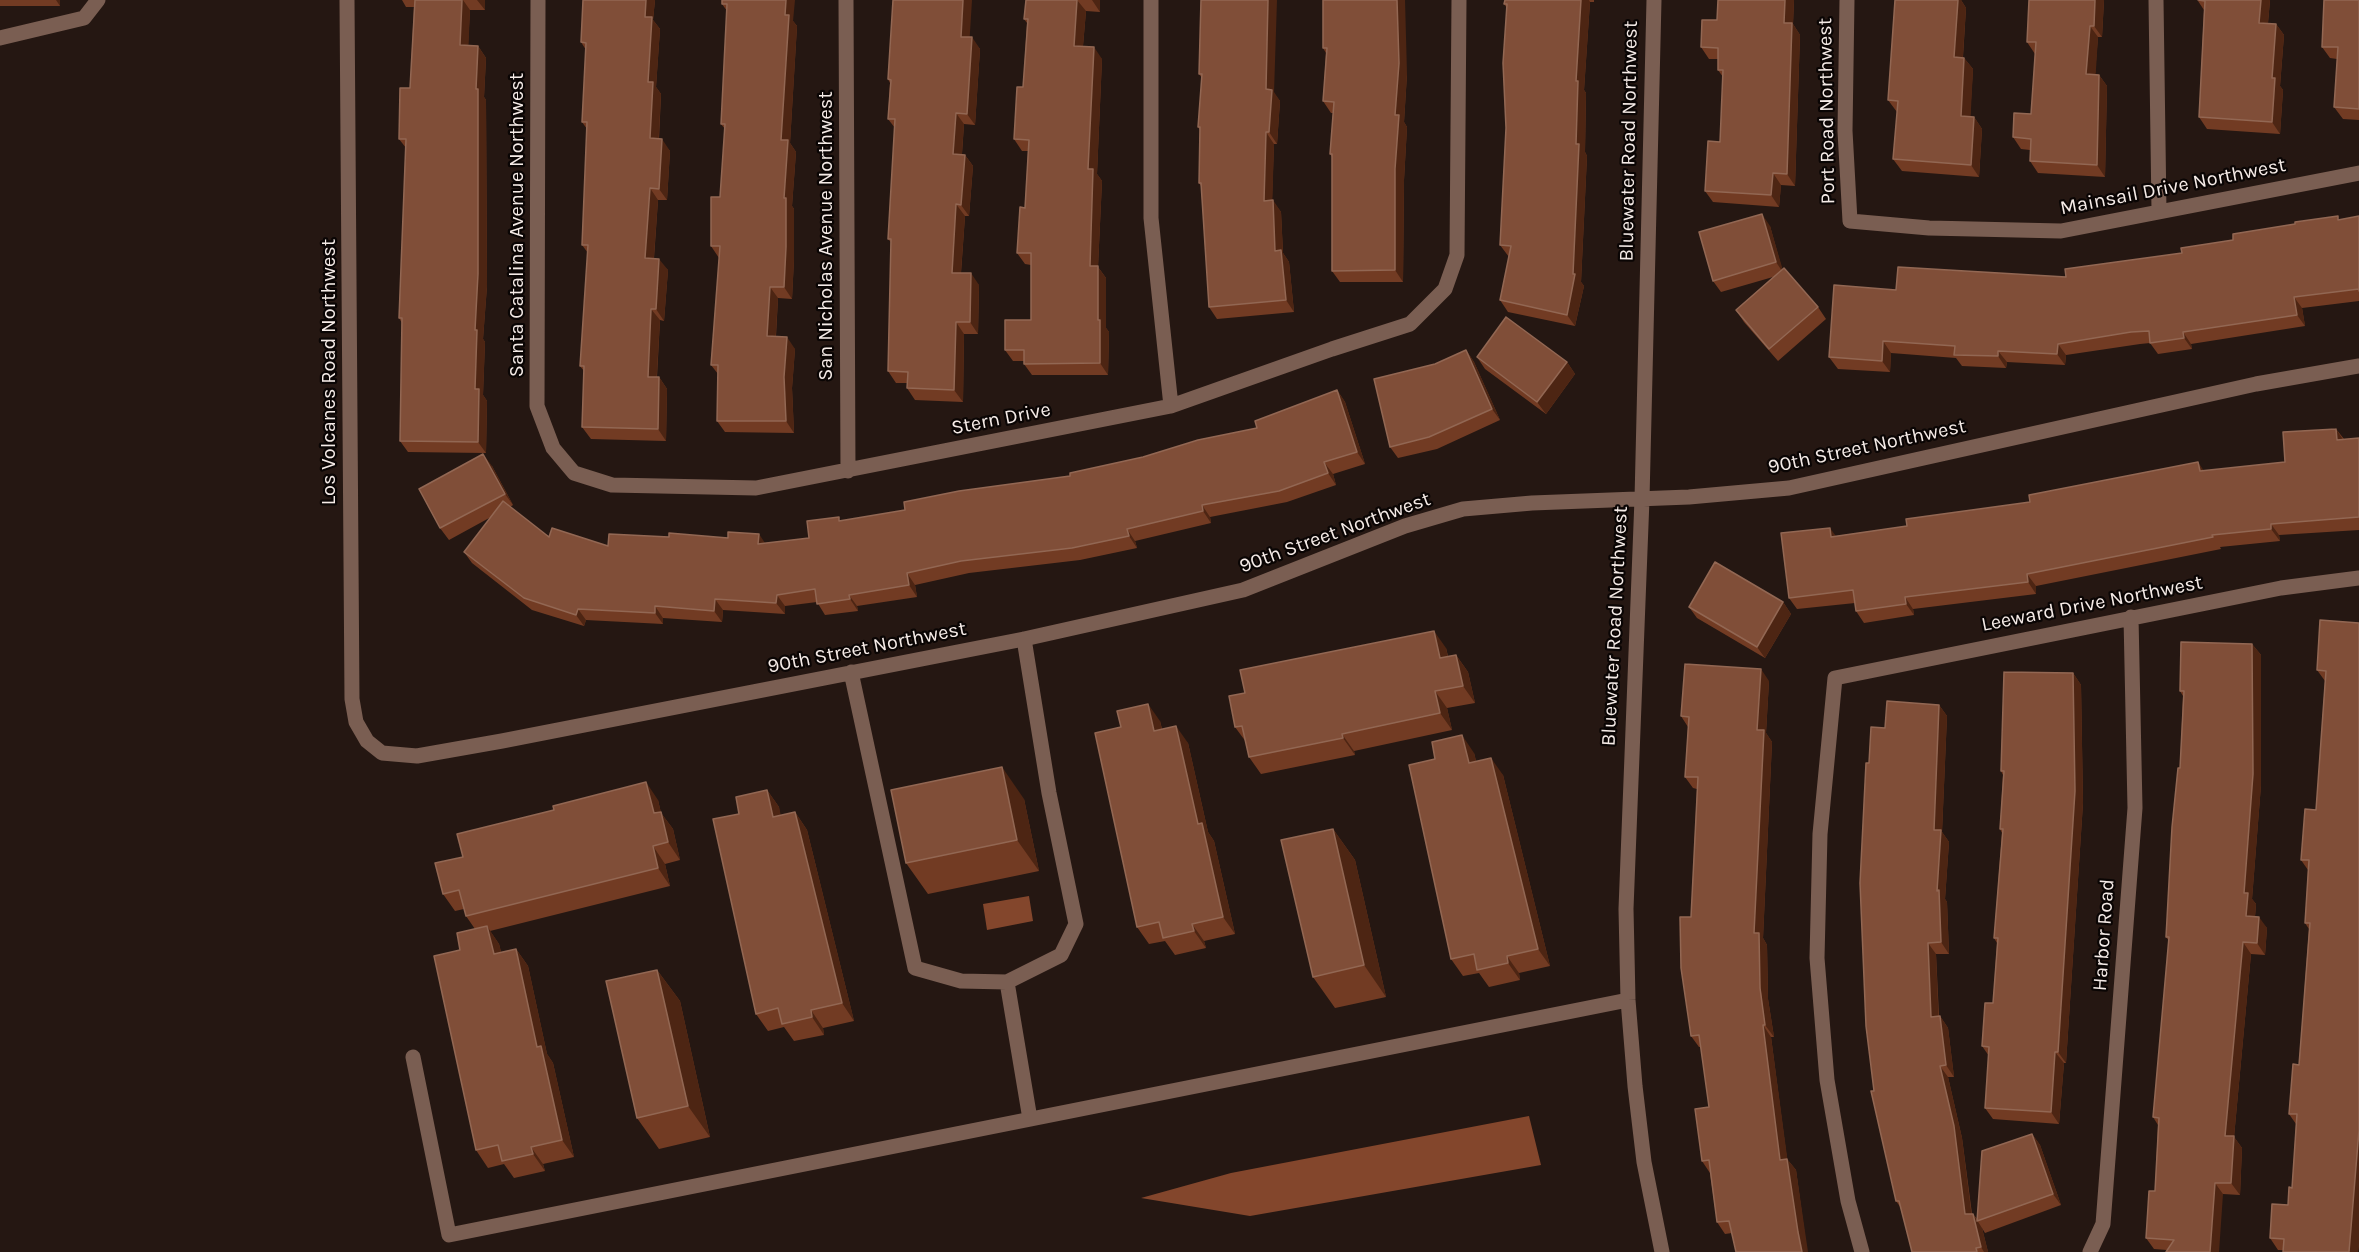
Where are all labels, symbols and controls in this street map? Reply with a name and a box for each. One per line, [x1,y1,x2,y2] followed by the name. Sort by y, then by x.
[1813,18,1841,204] street label: Port Road Northwest
[1615,20,1643,262] street label: Bluewater Road Northwest
[505,73,529,377] street label: Santa Catalina Avenue Northwest
[814,91,838,381] street label: San Nicholas Avenue Northwest
[2058,153,2288,221] street label: Mainsail Drive Northwest
[317,239,341,505] street label: Los Volcanes Road Northwest
[949,398,1053,440] street label: Stern Drive
[1766,414,1968,480] street label: 90th Street Northwest
[1236,487,1434,579] street label: 90th Street Northwest
[1597,505,1633,747] street label: Bluewater Road Northwest
[1979,571,2205,637] street label: Leeward Drive Northwest
[766,617,968,679] street label: 90th Street Northwest
[2088,878,2120,992] street label: Harbor Road

